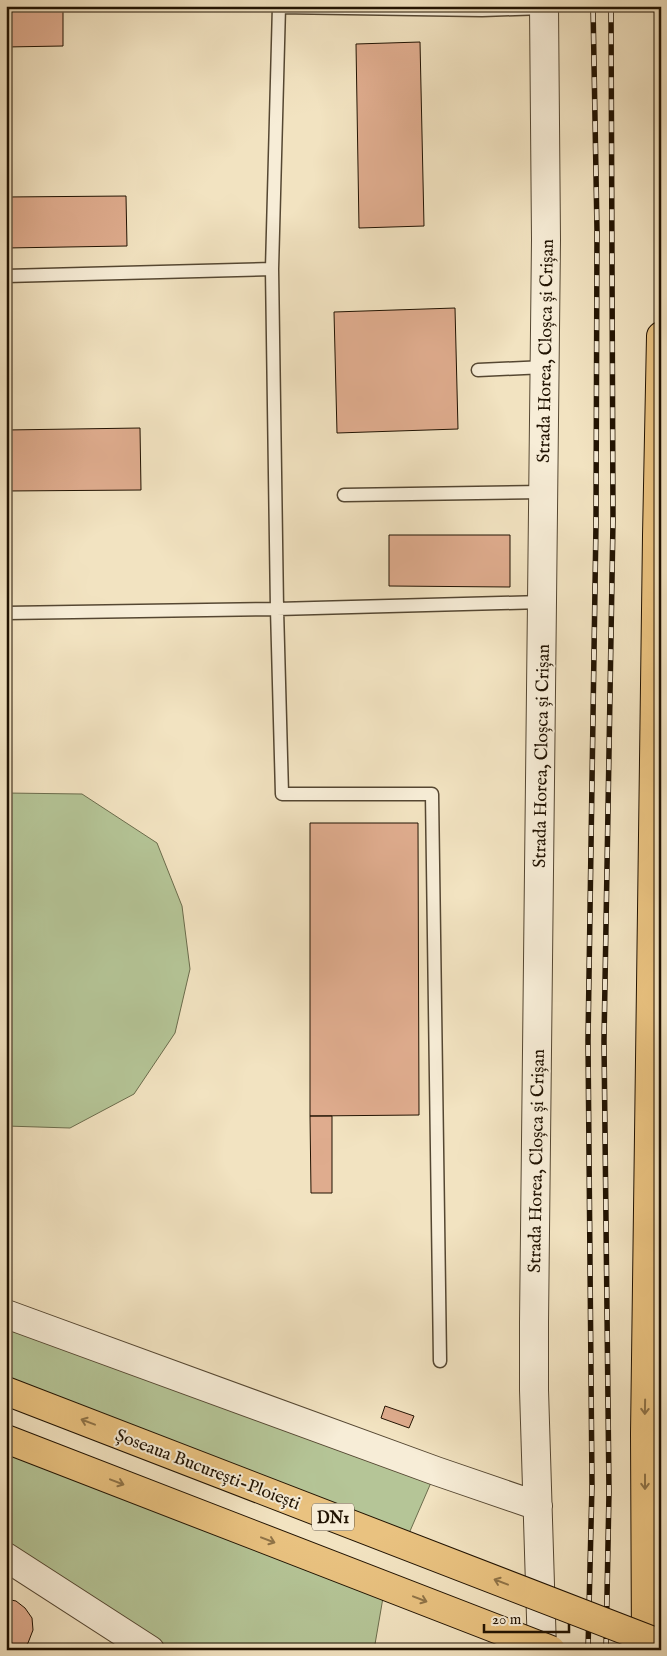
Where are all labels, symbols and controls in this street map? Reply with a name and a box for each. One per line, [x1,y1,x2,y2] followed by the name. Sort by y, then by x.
[533,239,560,463] street label: Strada Horea, Cloșca și Crișan
[529,644,556,868] street label: Strada Horea, Cloșca și Crișan
[524,1049,551,1273] street label: Strada Horea, Cloșca și Crișan
[641,1399,650,1415] one-way arrow
[81,1417,96,1427] one-way arrow
[112,1424,303,1516] street label: Șoseaua București-Ploiești
[640,1474,650,1490] one-way arrow
[109,1477,124,1487] one-way arrow
[312,1504,354,1530] road number: DN1
[261,1537,276,1546] one-way arrow
[494,1577,509,1586] one-way arrow
[412,1595,427,1604] one-way arrow
[484,1601,570,1633] scale bar
[492,1610,522,1629] text: 20 m

